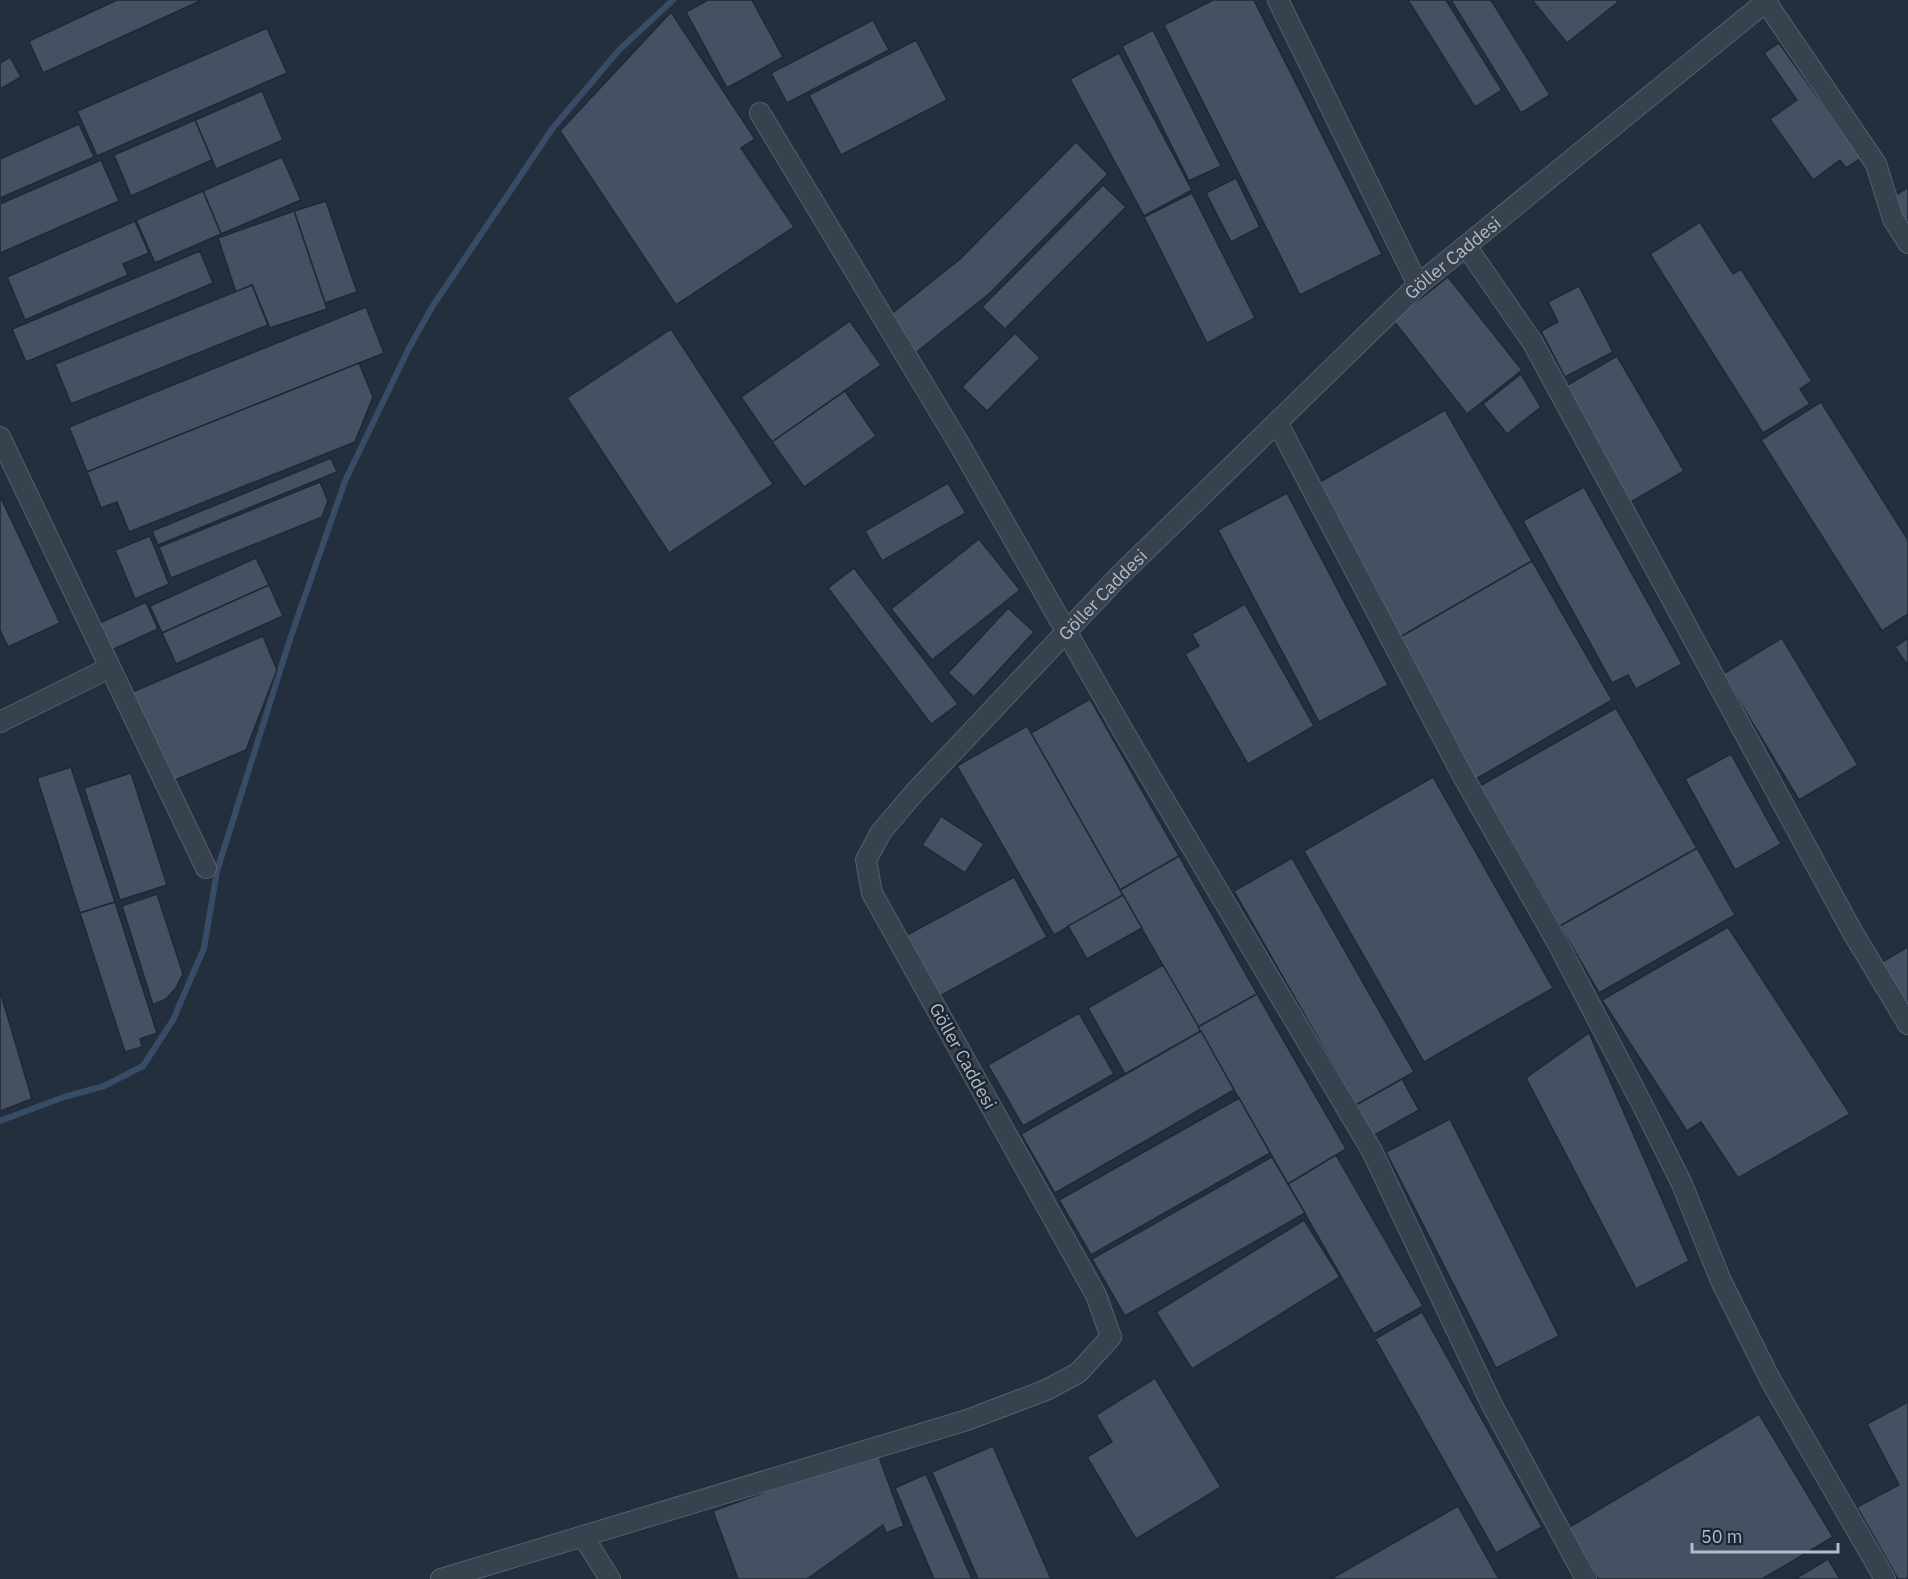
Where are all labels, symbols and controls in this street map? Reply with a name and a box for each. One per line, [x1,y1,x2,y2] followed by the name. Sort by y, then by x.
[1399,211,1505,304] street label: Göller Caddesi
[1053,544,1152,645] street label: Göller Caddesi
[924,999,1002,1113] street label: Göller Caddesi
[1692,1516,1838,1554] scale bar
[1701,1525,1743,1548] text: 50 m

